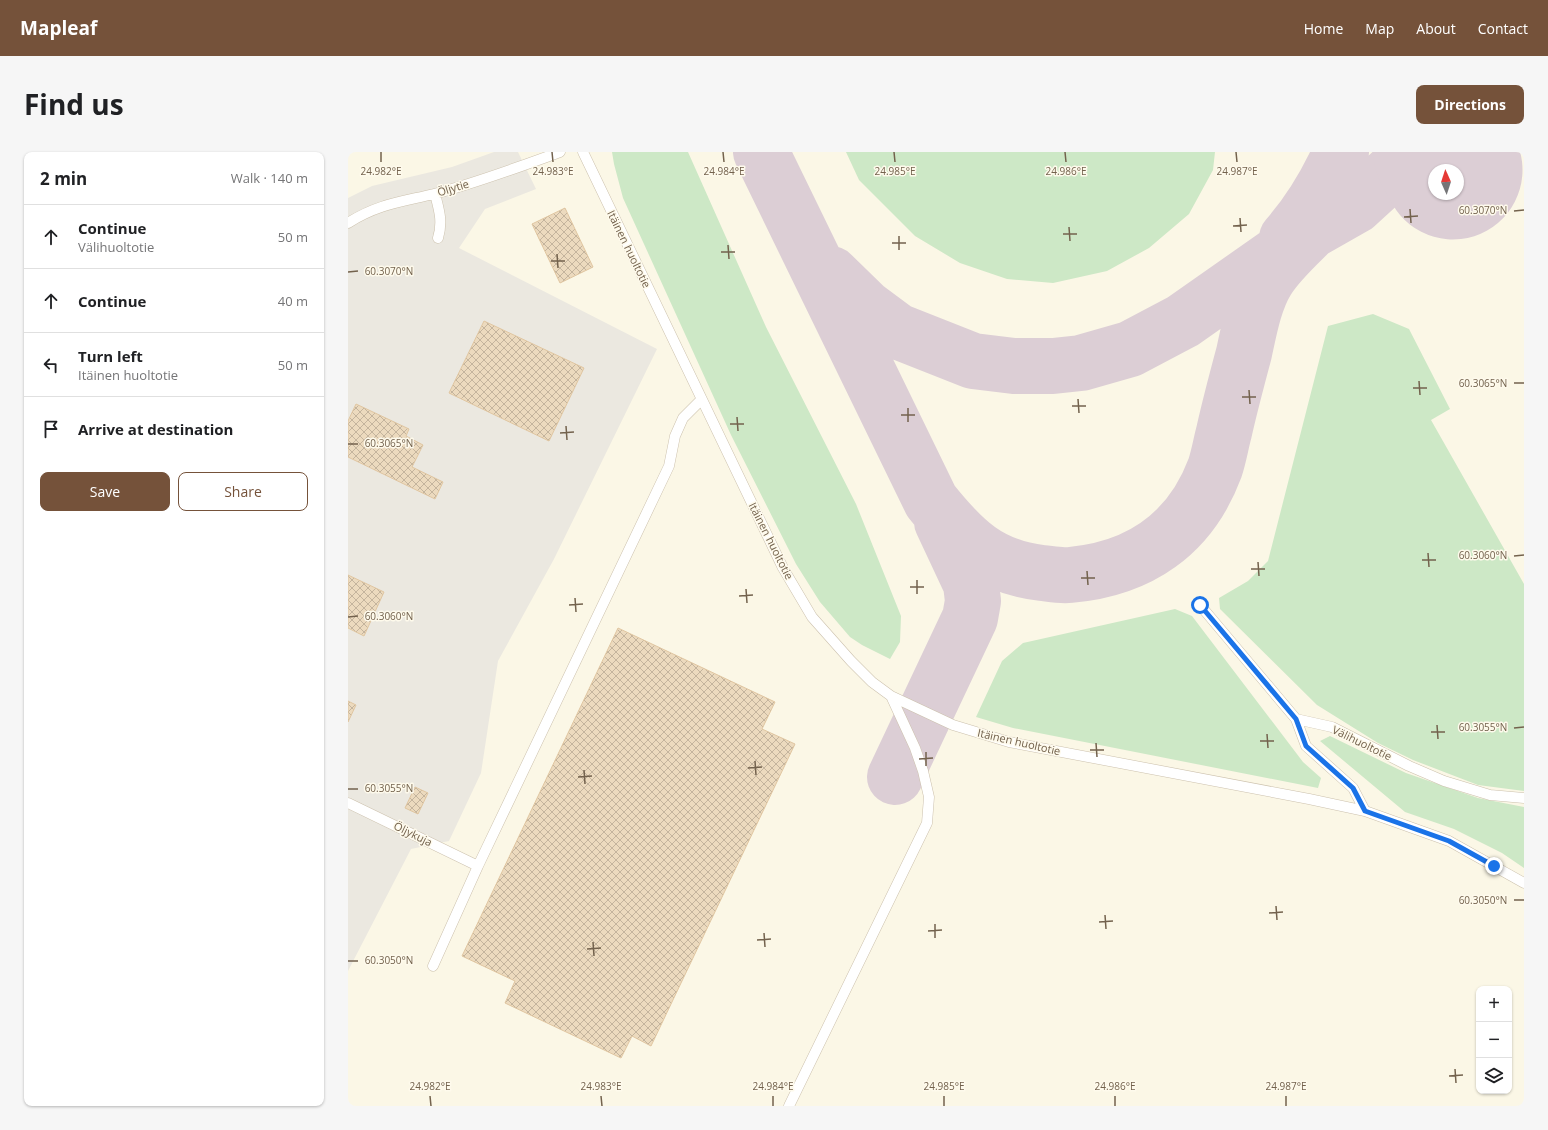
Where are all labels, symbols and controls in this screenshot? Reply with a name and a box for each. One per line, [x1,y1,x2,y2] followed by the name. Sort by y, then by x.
[20,15,97,41] text: Mapleaf
[1304,19,1343,38] text: Home
[1365,19,1394,38] text: Map
[1416,19,1456,38] text: About
[1478,19,1528,38] text: Contact
[24,85,124,123] text: Find us
[1416,85,1524,124] button: Directions
[360,164,402,178] text: 24.982°E
[532,164,574,178] text: 24.983°E
[703,164,745,178] text: 24.984°E
[874,164,916,178] text: 24.985°E
[1045,164,1087,178] text: 24.986°E
[1216,164,1258,178] text: 24.987°E
[1428,164,1464,200] north arrow
[40,167,87,190] text: 2 min
[231,169,308,187] text: Walk · 140 m
[435,176,471,199] street label: Öljytie
[1459,203,1507,217] text: 60.3070°N
[604,207,655,290] street label: Itäinen huoltotie
[78,218,146,238] text: Continue
[40,226,62,248] icon: ahead
[278,228,308,246] text: 50 m
[78,238,154,256] text: Välihuoltotie
[365,264,413,278] text: 60.3070°N
[40,290,62,312] icon: ahead
[78,291,146,311] text: Continue
[278,292,308,310] text: 40 m
[78,346,143,366] text: Turn left
[40,354,62,376] icon: left
[278,356,308,374] text: 50 m
[78,366,178,384] text: Itäinen huoltotie
[1459,376,1507,390] text: 60.3065°N
[40,418,62,440] icon: arrive
[78,419,233,439] text: Arrive at destination
[365,436,413,450] text: 60.3065°N
[40,472,170,511] button: Save
[178,472,308,511] button: Share
[746,500,797,582] street label: Itäinen huoltotie
[1459,548,1507,562] text: 60.3060°N
[1191,596,1209,614] route start
[365,609,413,623] text: 60.3060°N
[1459,720,1507,734] text: 60.3055°N
[1330,722,1395,763] street label: Välihuoltotie
[976,725,1062,758] street label: Itäinen huoltotie
[365,781,413,795] text: 60.3055°N
[391,818,435,849] street label: Öljykuja
[1485,857,1503,875] route end
[1459,893,1507,907] text: 60.3050°N
[365,953,413,967] text: 60.3050°N
[1476,986,1512,1094] map controls
[1476,986,1512,1022] button: +
[1476,1022,1512,1058] button: −
[1476,1058,1512,1094] button: layers
[409,1079,451,1093] text: 24.982°E
[580,1079,622,1093] text: 24.983°E
[752,1079,794,1093] text: 24.984°E
[923,1079,965,1093] text: 24.985°E
[1094,1079,1136,1093] text: 24.986°E
[1265,1079,1307,1093] text: 24.987°E

